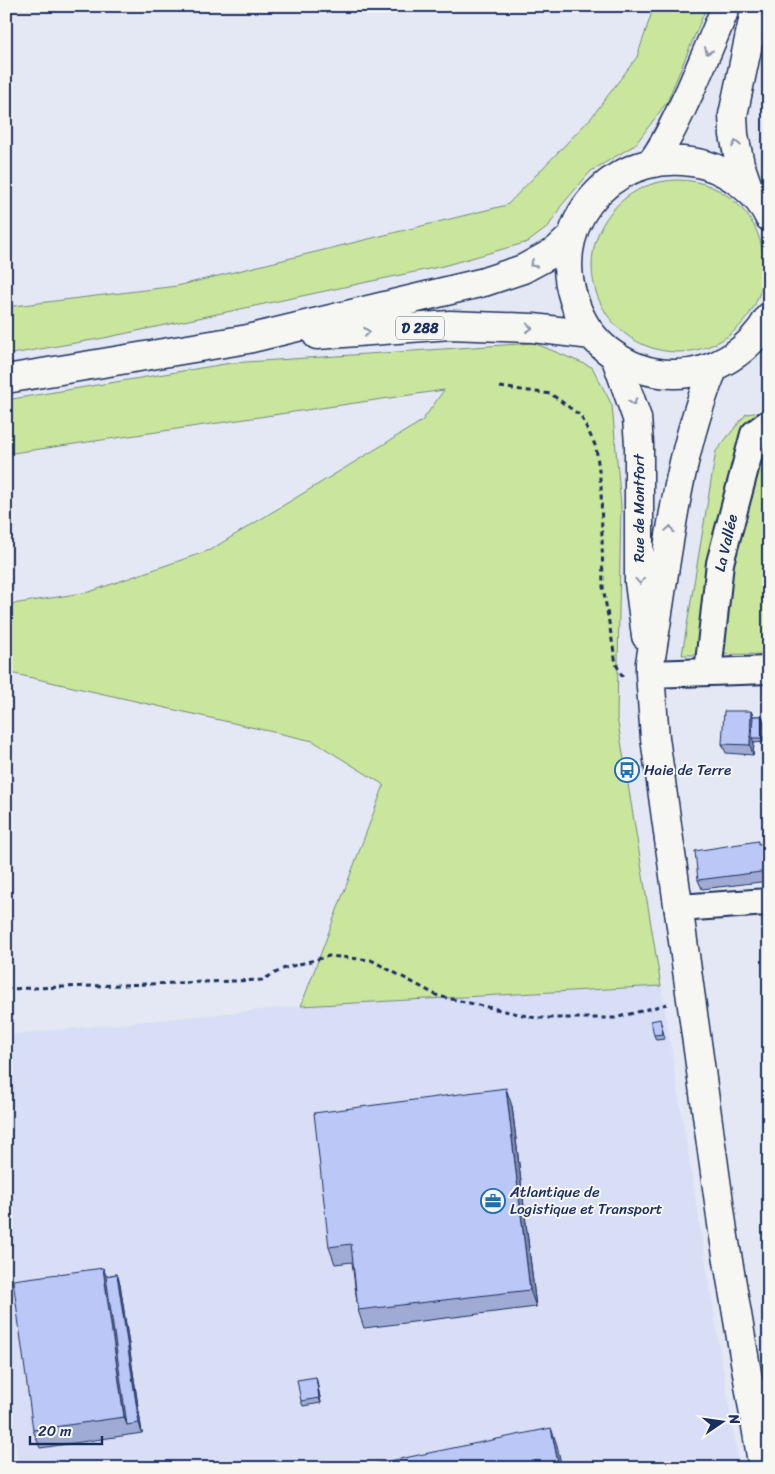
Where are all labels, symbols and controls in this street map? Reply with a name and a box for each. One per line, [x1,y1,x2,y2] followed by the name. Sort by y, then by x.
[703,46,714,55] one-way arrow
[731,139,741,148] one-way arrow
[529,258,538,268] one-way arrow
[396,316,444,339] road number: D 288
[525,322,533,333] one-way arrow
[363,326,371,337] one-way arrow
[627,397,637,406] one-way arrow
[626,453,652,562] street label: Rue de Montfort
[707,512,745,574] street label: La Vallée
[665,524,675,533] one-way arrow
[634,578,645,586] one-way arrow
[614,757,640,783] bus stop icon: Haie de Terre
[644,757,731,783] place label: Haie de Terre
[509,1179,663,1222] place label: Atlantique de Logistique et Transport
[480,1188,506,1214] office icon: Atlantique de Logistique et Transport
[698,1396,748,1446] north arrow
[721,1411,748,1427] text: N
[30,1414,102,1446] scale bar
[38,1418,72,1444] text: 20 m

